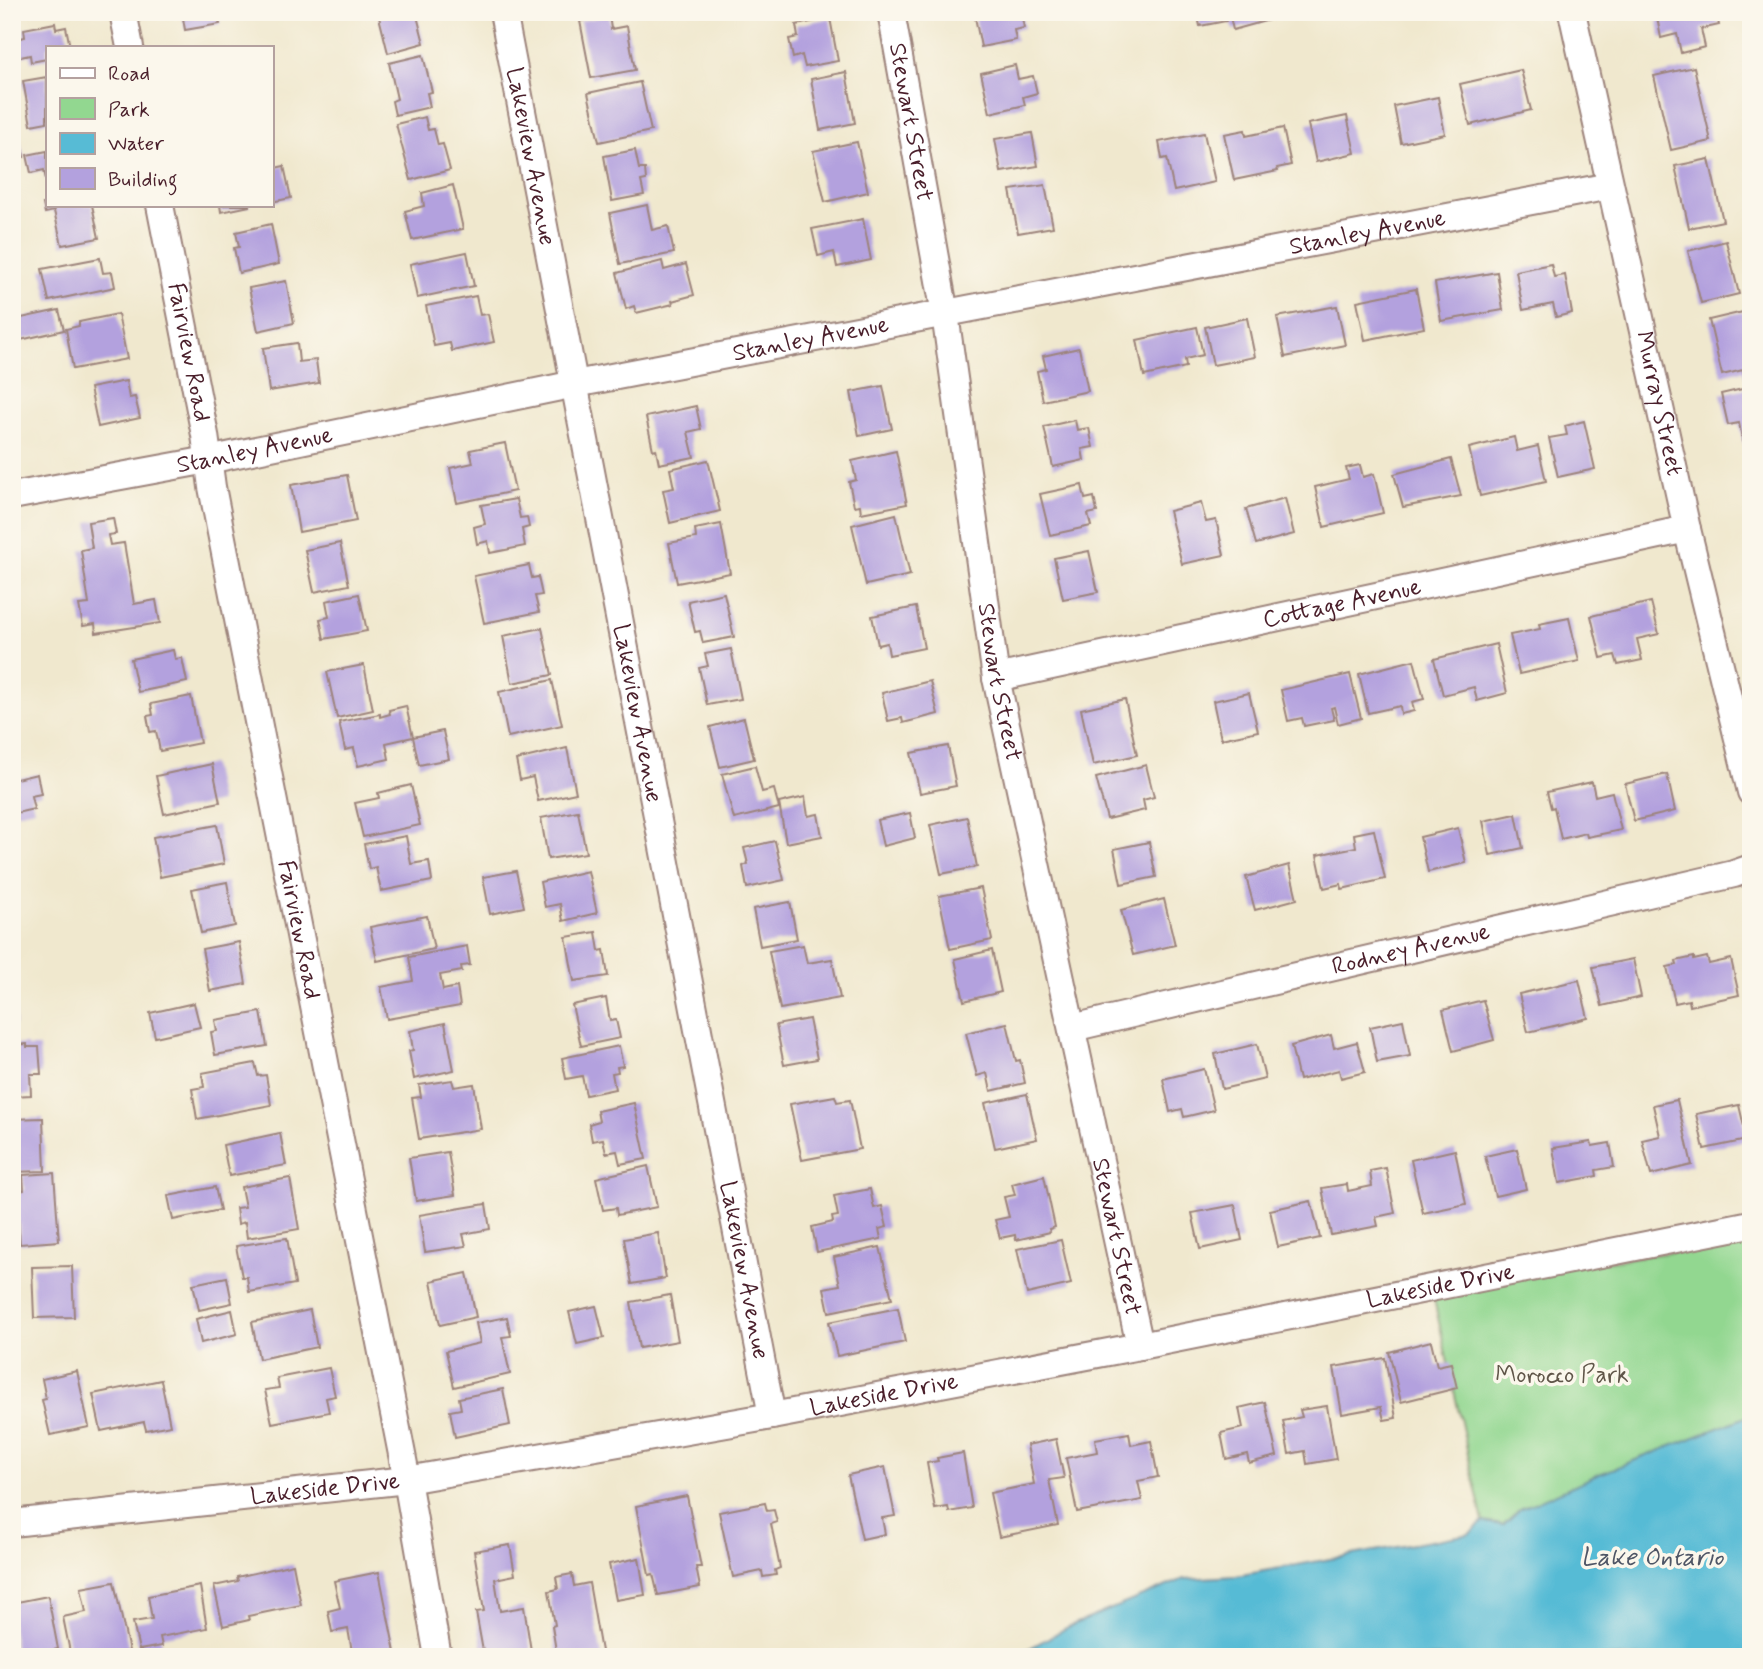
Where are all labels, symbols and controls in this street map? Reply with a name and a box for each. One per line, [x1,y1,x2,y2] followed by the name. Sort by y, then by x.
[881,41,940,204] street label: Stewart Street
[46,46,273,206] legend
[108,60,150,88] text: Road
[498,65,563,248] street label: Lakeview Avenue
[108,96,150,124] text: Park
[108,130,164,158] text: Water
[108,166,178,196] text: Building
[1287,202,1448,262] street label: Stanley Avenue
[160,280,218,424] street label: Fairview Road
[730,309,891,369] street label: Stanley Avenue
[1628,328,1690,479] street label: Murray Street
[174,419,335,481] street label: Stanley Avenue
[1260,571,1424,636] street label: Cottage Avenue
[970,601,1029,764] street label: Stewart Street
[605,622,670,805] street label: Lakeview Avenue
[270,858,328,1002] street label: Fairview Road
[1329,916,1493,983] street label: Rodney Avenue
[1084,1155,1149,1318] street label: Stewart Street
[712,1178,776,1362] street label: Lakeview Avenue
[1364,1256,1517,1316] street label: Lakeside Drive
[1495,1360,1629,1391] park label: Morocco Park
[807,1365,961,1424] street label: Lakeside Drive
[249,1465,401,1512] street label: Lakeside Drive
[1581,1541,1724,1575] water label: Lake Ontario

